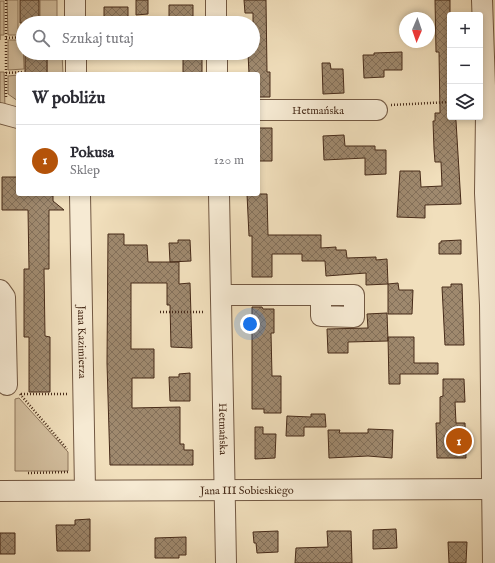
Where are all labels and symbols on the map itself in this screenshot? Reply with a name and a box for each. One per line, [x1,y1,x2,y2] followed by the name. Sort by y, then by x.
[399,12,435,48] north arrow
[292,104,344,118] street label: Hetmańska
[74,303,89,379] street label: Jana Kazimierza
[240,314,260,334] your location
[215,403,230,455] street label: Hetmańska
[446,426,472,456] pin: 1
[198,484,294,498] street label: Jana III Sobieskiego

